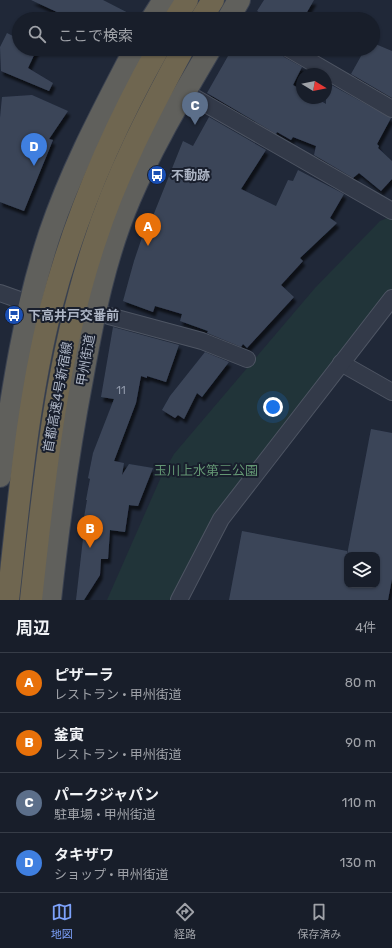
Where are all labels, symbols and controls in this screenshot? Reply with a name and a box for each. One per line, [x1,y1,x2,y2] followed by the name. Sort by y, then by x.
[12,12,380,56] search box
[26,23,48,45] icon: search
[58,27,133,45] text: ここで検索
[296,68,332,104] north arrow
[182,92,208,125] pin: C
[21,133,47,166] pin: D
[146,164,168,186] bus stop icon: 不動跡
[171,168,210,183] place label: 不動跡
[135,213,161,246] pin: A
[3,304,25,326] bus stop icon: 下高井戸交番前
[28,308,119,323] place label: 下高井戸交番前
[74,333,97,387] street label: 甲州街道
[40,341,75,454] street label: 首都高速4号新宿線
[116,384,126,397] house number: 11
[263,397,283,417] your location
[154,463,258,478] park label: 玉川上水第三公園
[77,515,103,548] pin: B
[344,552,380,588] map controls
[344,552,380,588] button: layers
[16,618,50,638] text: 周辺
[355,620,376,635] text: 4件
[54,666,114,684] text: ピザーラ
[24,675,34,690] text: A
[345,675,376,690] text: 80 m
[54,687,182,702] text: レストラン · 甲州街道
[54,726,84,744] text: 釜寅
[24,735,34,750] text: B
[345,735,376,750] text: 90 m
[54,747,182,762] text: レストラン · 甲州街道
[54,786,159,804] text: パークジャパン
[24,795,34,810] text: C
[342,795,376,810] text: 110 m
[54,807,156,822] text: 駐車場 · 甲州街道
[54,846,114,864] text: タキザワ
[24,855,34,870] text: D
[340,855,376,870] text: 130 m
[54,867,169,882] text: ショップ · 甲州街道
[51,901,73,941] tab: 地図
[174,901,196,941] tab: 経路
[297,901,341,941] tab: 保存済み

